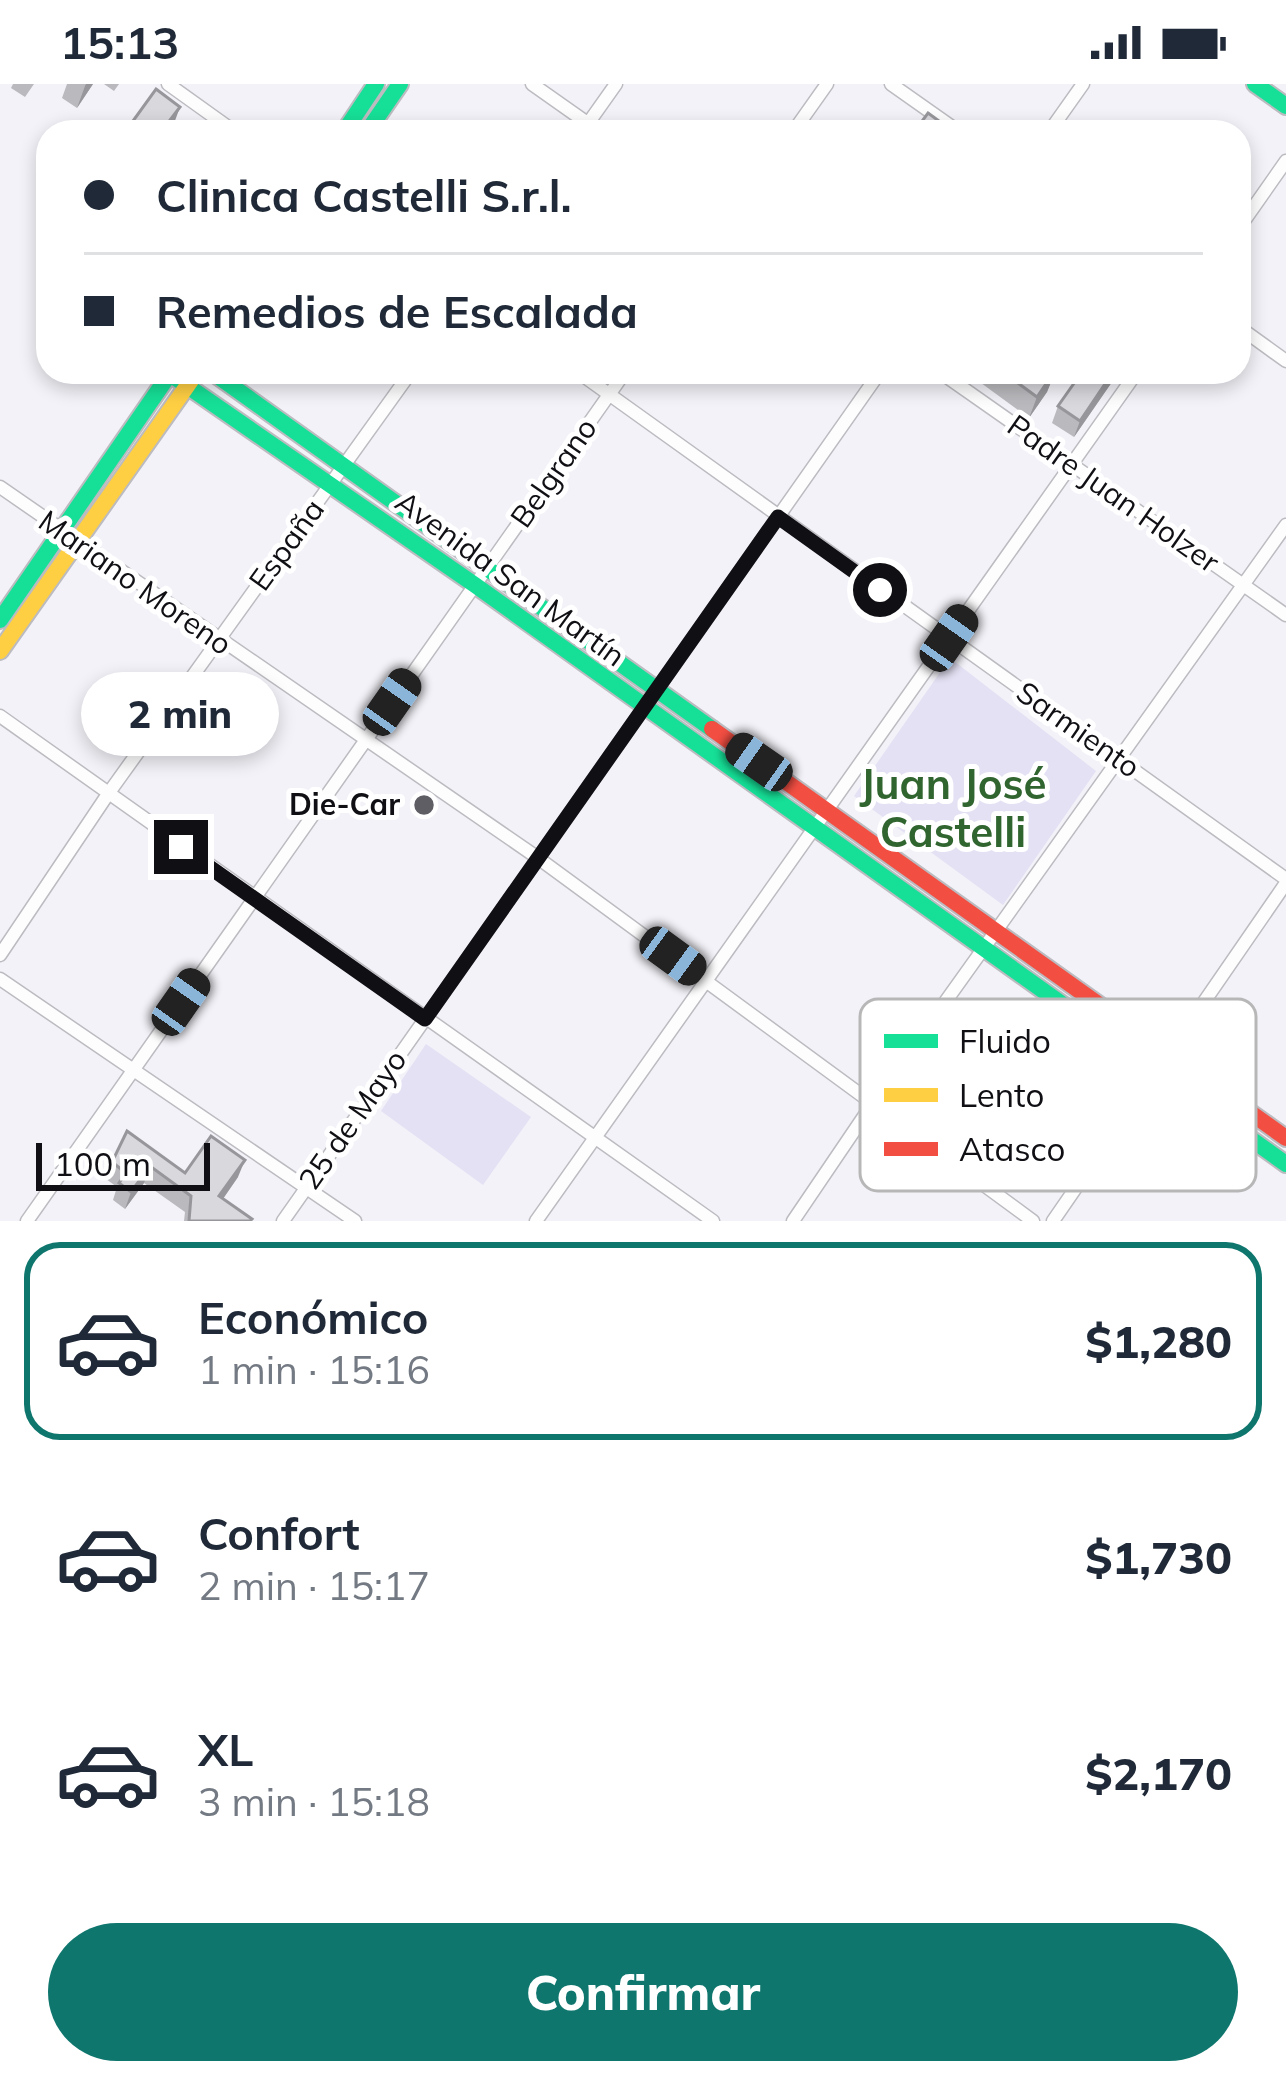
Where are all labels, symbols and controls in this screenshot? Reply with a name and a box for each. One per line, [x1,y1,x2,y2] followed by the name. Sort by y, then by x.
[60,14,179,70] text: 15:13
[156,167,572,223] text: Clinica Castelli S.r.l.
[156,283,638,339] text: Remedios de Escalada
[1000,406,1227,580] street label: Padre Juan Holzer
[502,410,605,535] street label: Belgrano
[388,482,633,674] street label: Avenida San Martín
[240,491,332,598] street label: España
[32,502,239,663] street label: Mariano Moreno
[853,563,907,617] route start
[914,598,984,678] car
[357,662,427,742] car
[82,673,280,757] callout: 2 min
[1009,673,1148,786] street label: Sarmiento
[128,689,232,738] text: 2 min
[719,727,799,797] car
[859,757,1047,858] district label: Juan José Castelli
[289,785,400,823] place label: Die-Car
[411,792,437,818] marker: Die-Car
[154,820,208,874] route end
[633,920,713,992] car
[146,962,216,1042] car
[860,999,1256,1191] legend
[959,1020,1051,1061] text: Fluido
[290,1042,414,1197] street label: 25 de Mayo
[959,1074,1044,1115] text: Lento
[959,1128,1065,1169] text: Atasco
[36,1137,210,1190] scale bar
[54,1143,151,1184] text: 100 m
[54,1287,162,1395] icon: car
[198,1289,428,1345] text: Económico
[1085,1313,1232,1369] text: $1,280
[198,1345,430,1394] text: 1 min · 15:16
[54,1503,162,1611] icon: car
[198,1505,360,1561] text: Confort
[1085,1529,1232,1585] text: $1,730
[198,1561,430,1610] text: 2 min · 15:17
[54,1719,162,1827] icon: car
[198,1721,253,1777] text: XL
[1085,1745,1232,1801] text: $2,170
[198,1777,430,1826] text: 3 min · 15:18
[48,1923,1238,2061] button: Confirmar

